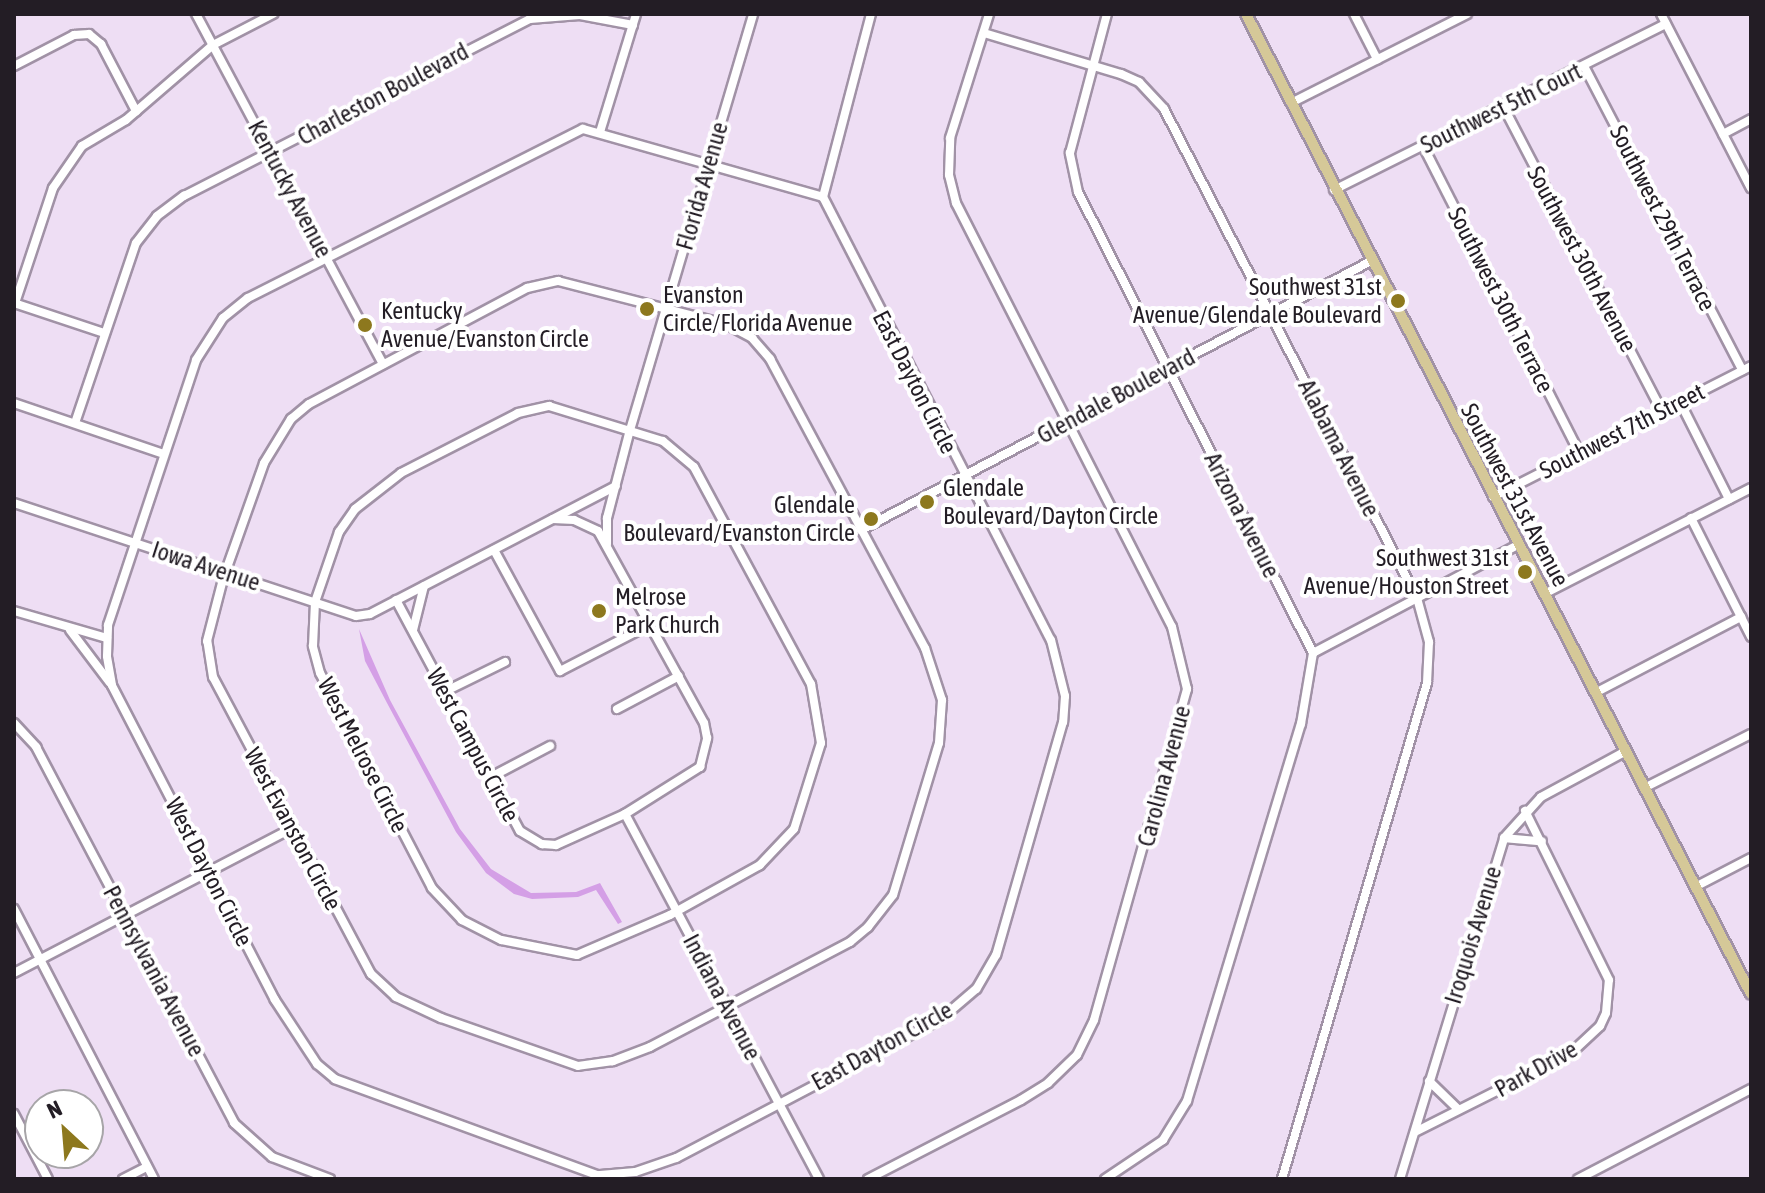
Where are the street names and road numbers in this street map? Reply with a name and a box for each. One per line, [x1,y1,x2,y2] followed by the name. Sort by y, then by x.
[293,37,473,151] street label: Charleston Boulevard
[1416,57,1586,159] street label: Southwest 5th Court
[242,115,338,263] street label: Kentucky Avenue
[670,119,734,253] street label: Florida Avenue
[1604,121,1722,315] street label: Southwest 29th Terrace
[1521,161,1643,357] street label: Southwest 30th Avenue
[1442,203,1560,397] street label: Southwest 30th Terrace
[867,306,963,458] street label: East Dayton Circle
[1032,342,1200,450] street label: Glendale Boulevard
[1292,375,1386,521] street label: Alabama Avenue
[1535,377,1709,485] street label: Southwest 7th Street
[1455,399,1575,591] street label: Southwest 31st Avenue
[1198,448,1286,582] street label: Arizona Avenue
[148,535,264,597] street label: Iowa Avenue
[420,663,526,827] street label: West Campus Circle
[312,673,414,837] street label: West Melrose Circle
[1131,702,1197,850] street label: Carolina Avenue
[238,743,348,915] street label: West Evanston Circle
[159,793,259,951] street label: West Dayton Circle
[1438,863,1508,1007] street label: Iroquois Avenue
[97,881,211,1061] street label: Pennsylvania Avenue
[677,929,767,1065] street label: Indiana Avenue
[806,995,958,1097] street label: East Dayton Circle
[1490,1035,1582,1103] street label: Park Drive

